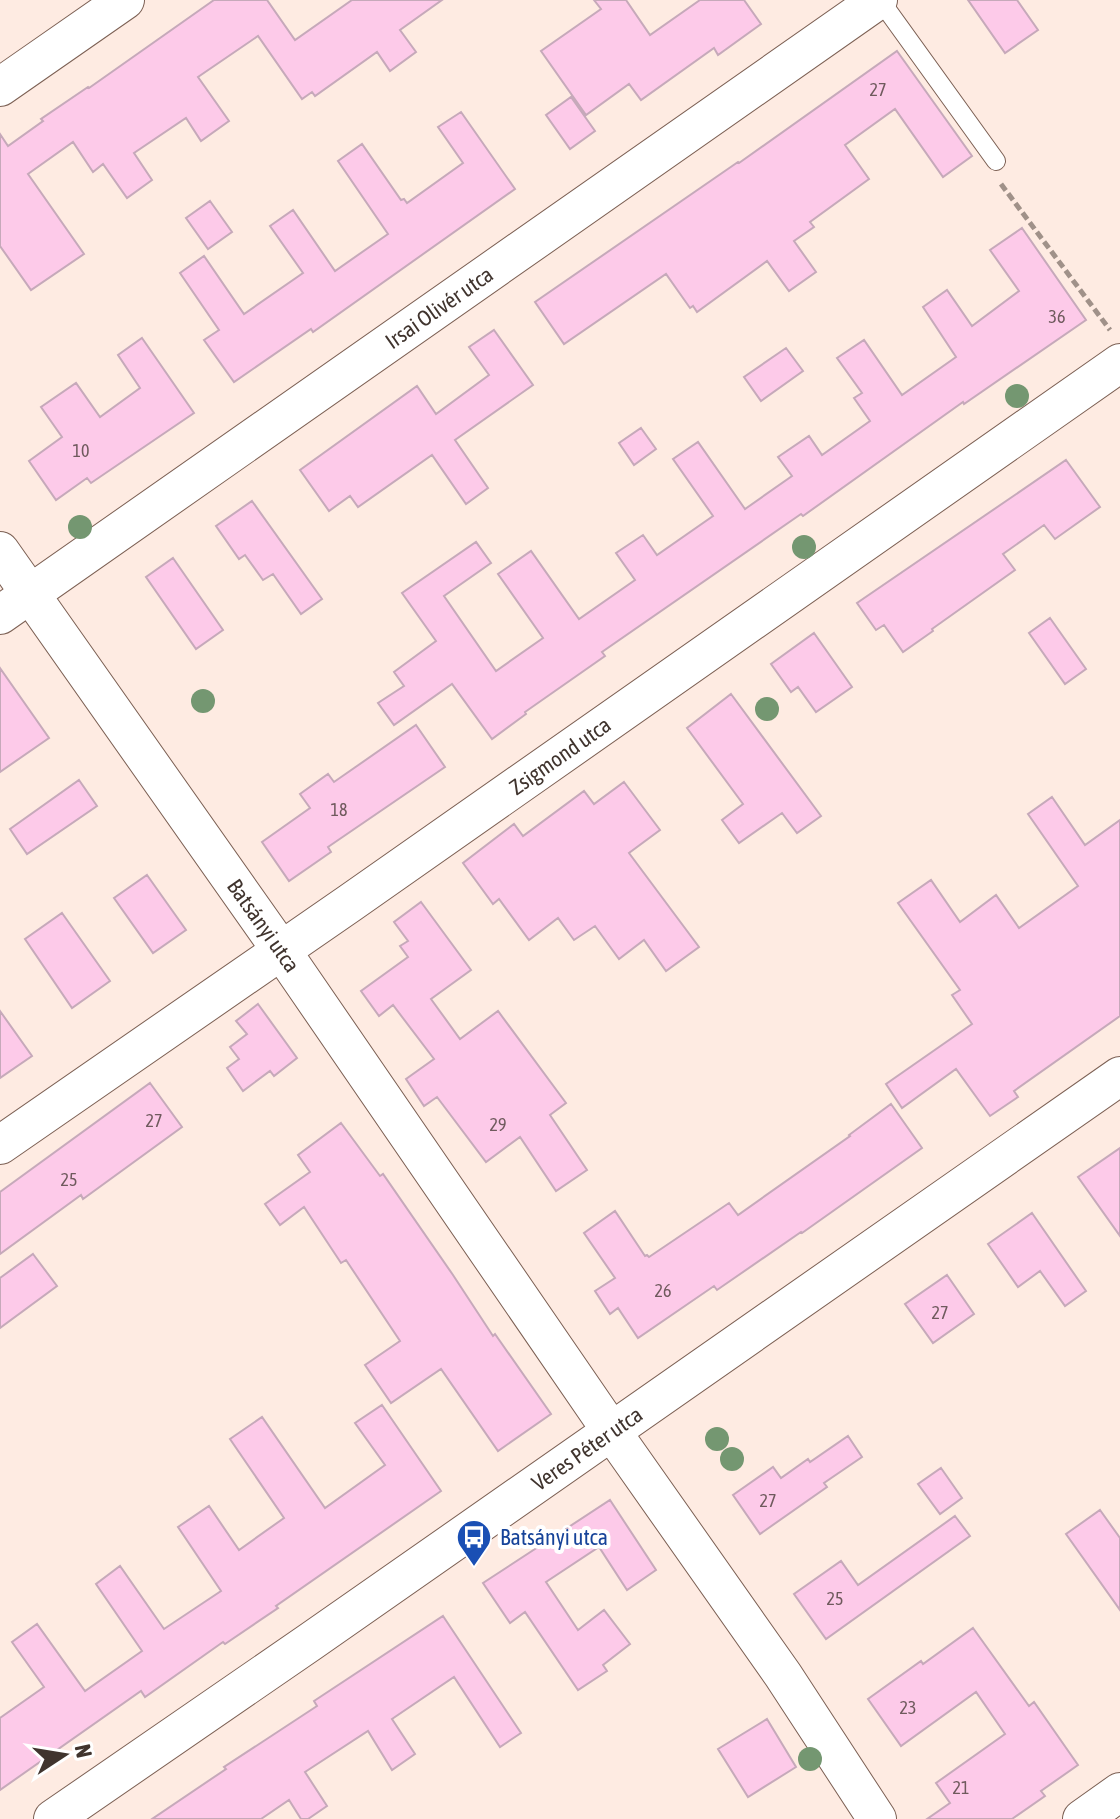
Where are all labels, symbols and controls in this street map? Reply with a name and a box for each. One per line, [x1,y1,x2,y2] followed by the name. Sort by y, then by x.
[870,79,886,100] house number: 27
[380,261,498,354] street label: Irsai Olivér utca
[1049,306,1065,327] house number: 36
[73,440,89,461] house number: 10
[504,711,616,800] street label: Zsigmond utca
[331,799,347,820] house number: 18
[222,874,305,977] street label: Batsányi utca
[146,1110,162,1131] house number: 27
[490,1114,506,1135] house number: 29
[61,1169,77,1190] house number: 25
[655,1280,671,1301] house number: 26
[932,1302,948,1323] house number: 27
[527,1401,647,1496] street label: Veres Péter utca
[760,1490,776,1511] house number: 27
[455,1518,493,1568] bus stop icon: Batsányi utca
[500,1524,608,1550] place label: Batsányi utca
[827,1588,843,1609] house number: 25
[900,1697,916,1718] house number: 23
[24,1715,104,1795] north arrow
[69,1742,98,1760] text: N
[953,1777,969,1798] house number: 21

